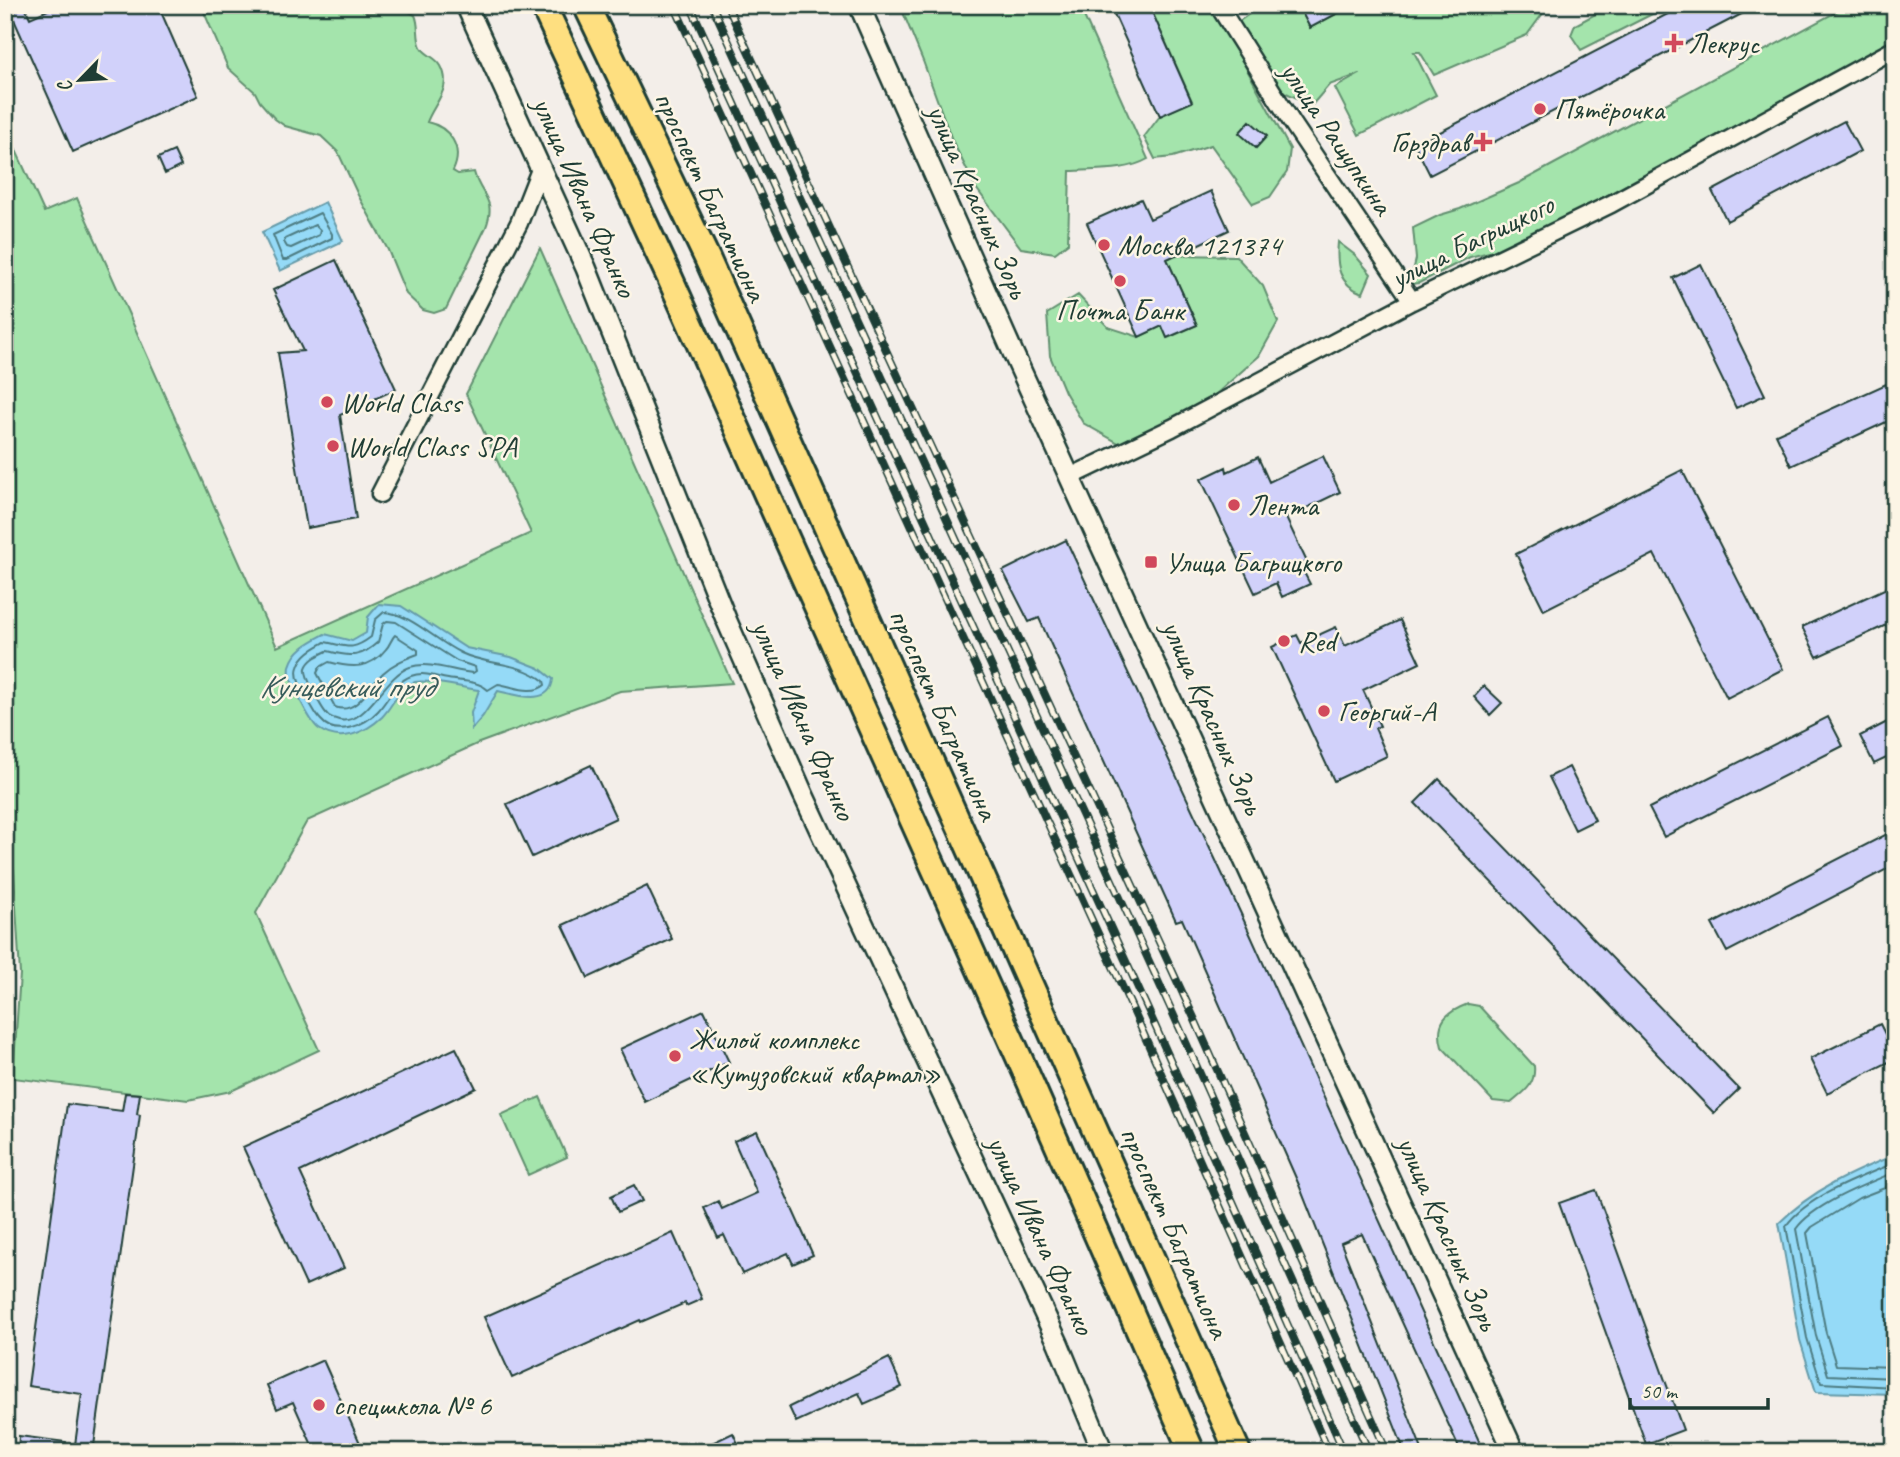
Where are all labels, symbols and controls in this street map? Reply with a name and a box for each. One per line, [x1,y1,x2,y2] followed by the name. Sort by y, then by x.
[1688,24,1760,62] place label: Лекрус
[1666,35,1682,51] marker: Лекрус
[46,46,116,116] north arrow
[1271,52,1403,223] street label: улица Ращупкина
[52,75,78,96] text: С
[646,85,777,309] street label: проспект Багратиона
[523,89,647,304] street label: улица Ивана Франко
[1554,90,1666,128] place label: Пятёрочка
[918,96,1038,305] street label: улица Красных Зорь
[1532,101,1548,117] marker: Пятёрочка
[1391,123,1474,161] place label: Горздрав
[1475,134,1491,150] marker: Горздрав
[1382,185,1561,298] street label: улица Багрицкого
[1118,226,1284,264] place label: Москва 121374
[1096,237,1112,253] marker: Москва 121374
[1112,273,1128,289] marker: Почта Банк
[1056,291,1187,329] place label: Почта Банк
[341,383,464,421] place label: World Class
[319,394,335,410] marker: World Class
[347,427,518,465] place label: World Class SPA
[325,438,341,454] marker: World Class SPA
[1248,486,1320,524] place label: Лента
[1226,497,1242,513] marker: Лента
[1165,543,1343,581] place label: Улица Багрицкого
[1143,554,1159,570] marker: Улица Багрицкого
[880,602,1008,828] street label: проспект Багратиона
[742,612,866,827] street label: улица Ивана Франко
[1153,612,1273,821] street label: улица Красных Зорь
[1298,622,1340,660] place label: Red
[1276,633,1292,649] marker: Red
[260,666,439,707] water label: Кунцевский пруд
[1338,692,1438,730] place label: Георгий-А
[1316,703,1332,719] marker: Георгий-А
[689,1020,941,1092] place label: Жилой комплекс «Кутузовский квартал»
[667,1048,683,1064] marker: Жилой комплекс «Кутузовский квартал»
[1111,1120,1239,1346] street label: проспект Багратиона
[977,1128,1104,1342] street label: улица Ивана Франко
[1388,1128,1508,1337] street label: улица Красных Зорь
[1630,1366,1769,1410] scale bar
[1641,1378,1679,1404] text: 50 m
[333,1386,493,1424] place label: спецшкола № 6
[311,1397,327,1413] marker: спецшкола № 6

